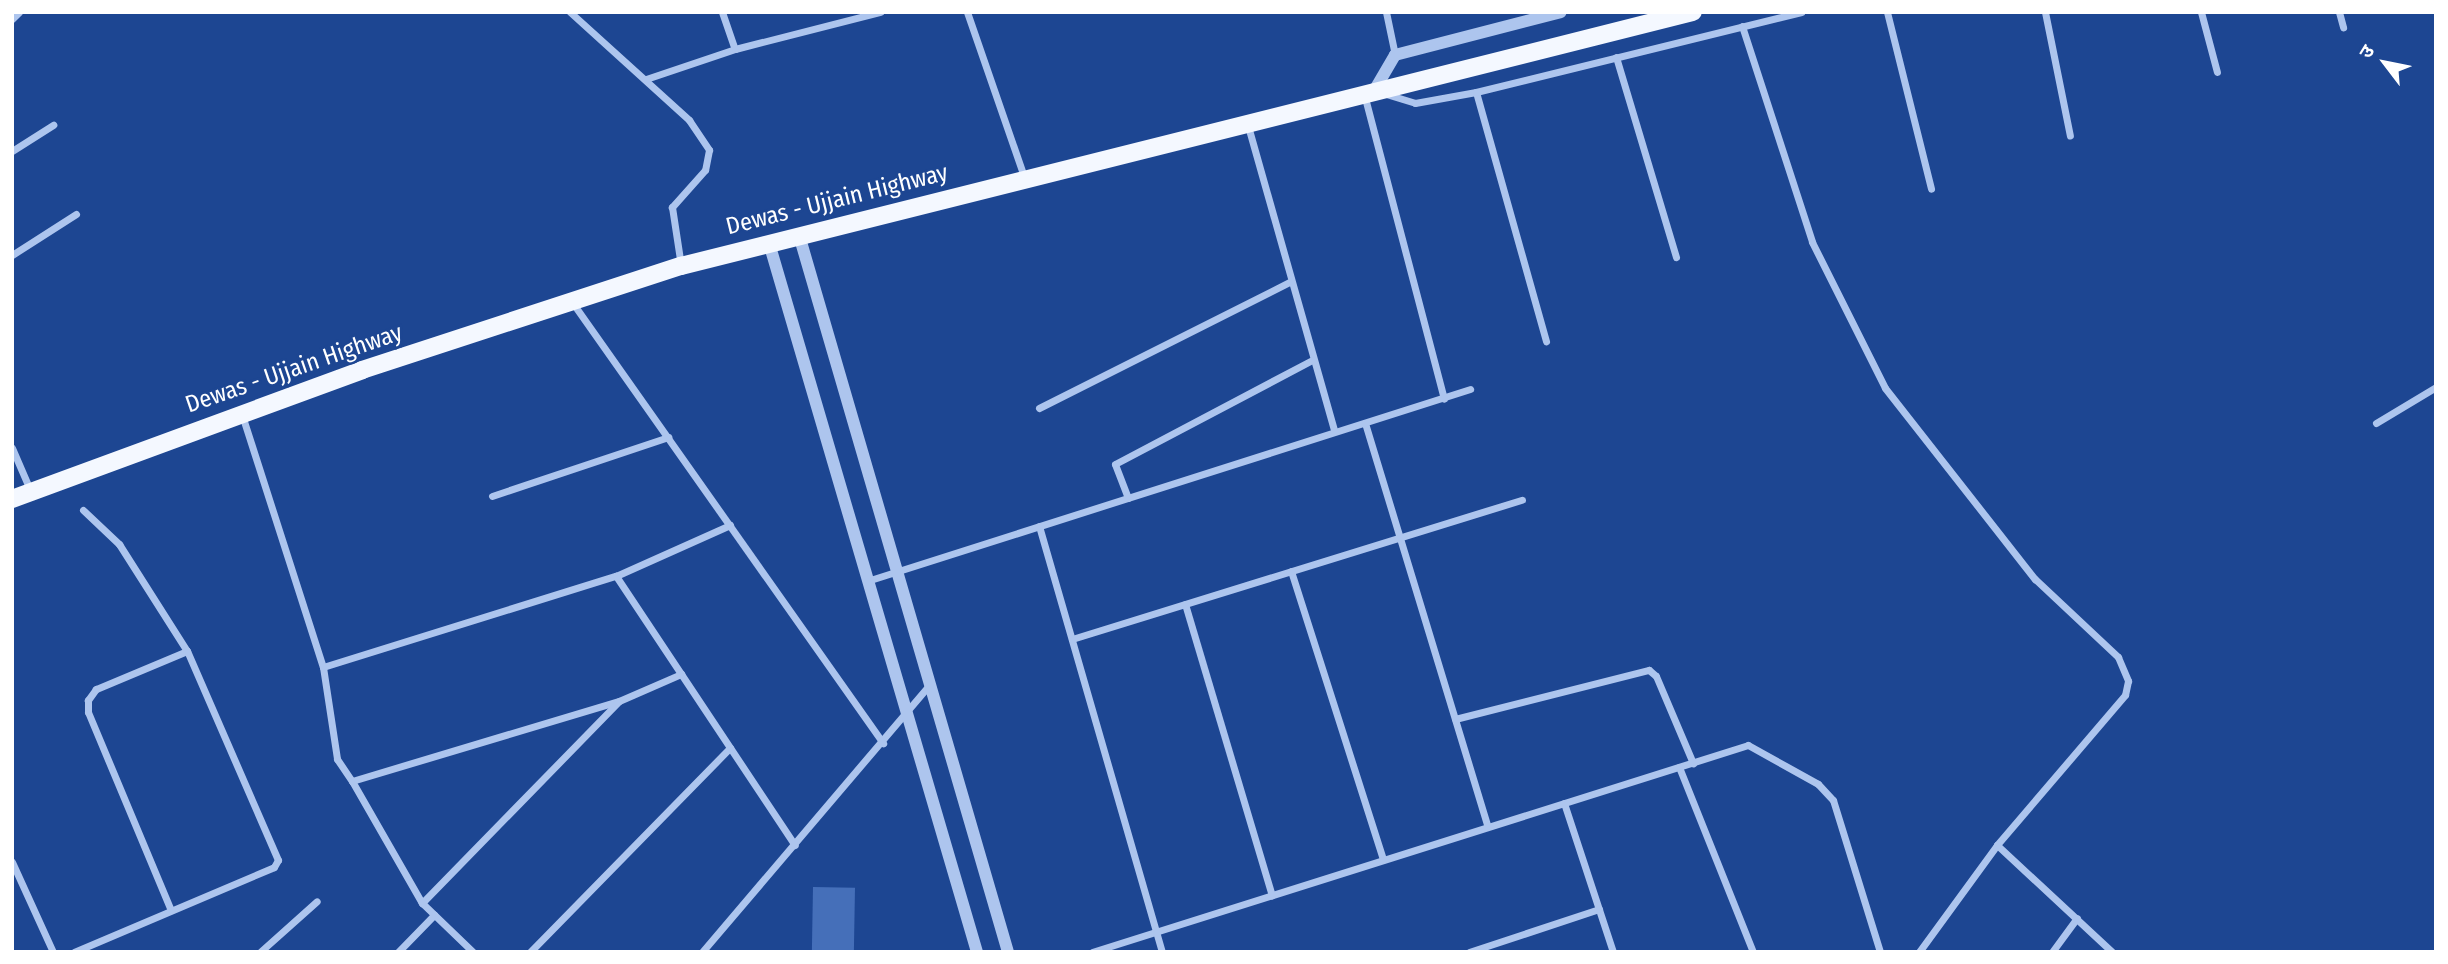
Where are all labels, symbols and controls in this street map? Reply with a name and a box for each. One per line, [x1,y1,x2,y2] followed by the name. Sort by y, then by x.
[2350,28,2420,98] north arrow
[2354,41,2379,62] text: उ
[723,159,951,241] street label: Dewas - Ujjain Highway
[182,318,406,420] street label: Dewas - Ujjain Highway

